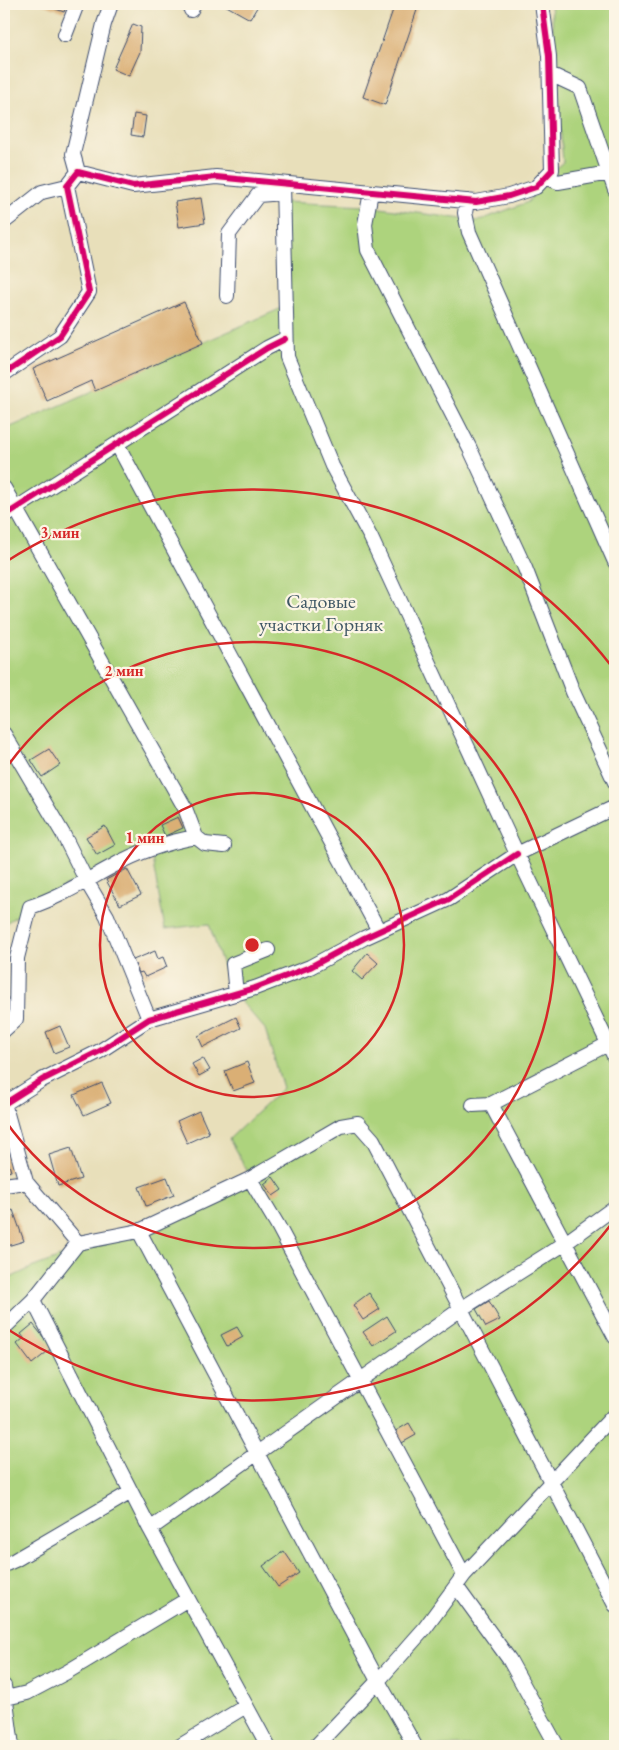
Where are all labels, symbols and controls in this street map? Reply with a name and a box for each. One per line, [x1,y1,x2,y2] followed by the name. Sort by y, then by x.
[40,523,80,542] text: 3 мин
[259,588,383,637] park label: Садовые участки Горняк
[104,661,144,680] text: 2 мин
[125,828,165,847] text: 1 мин
[243,936,261,954] centre of rings

